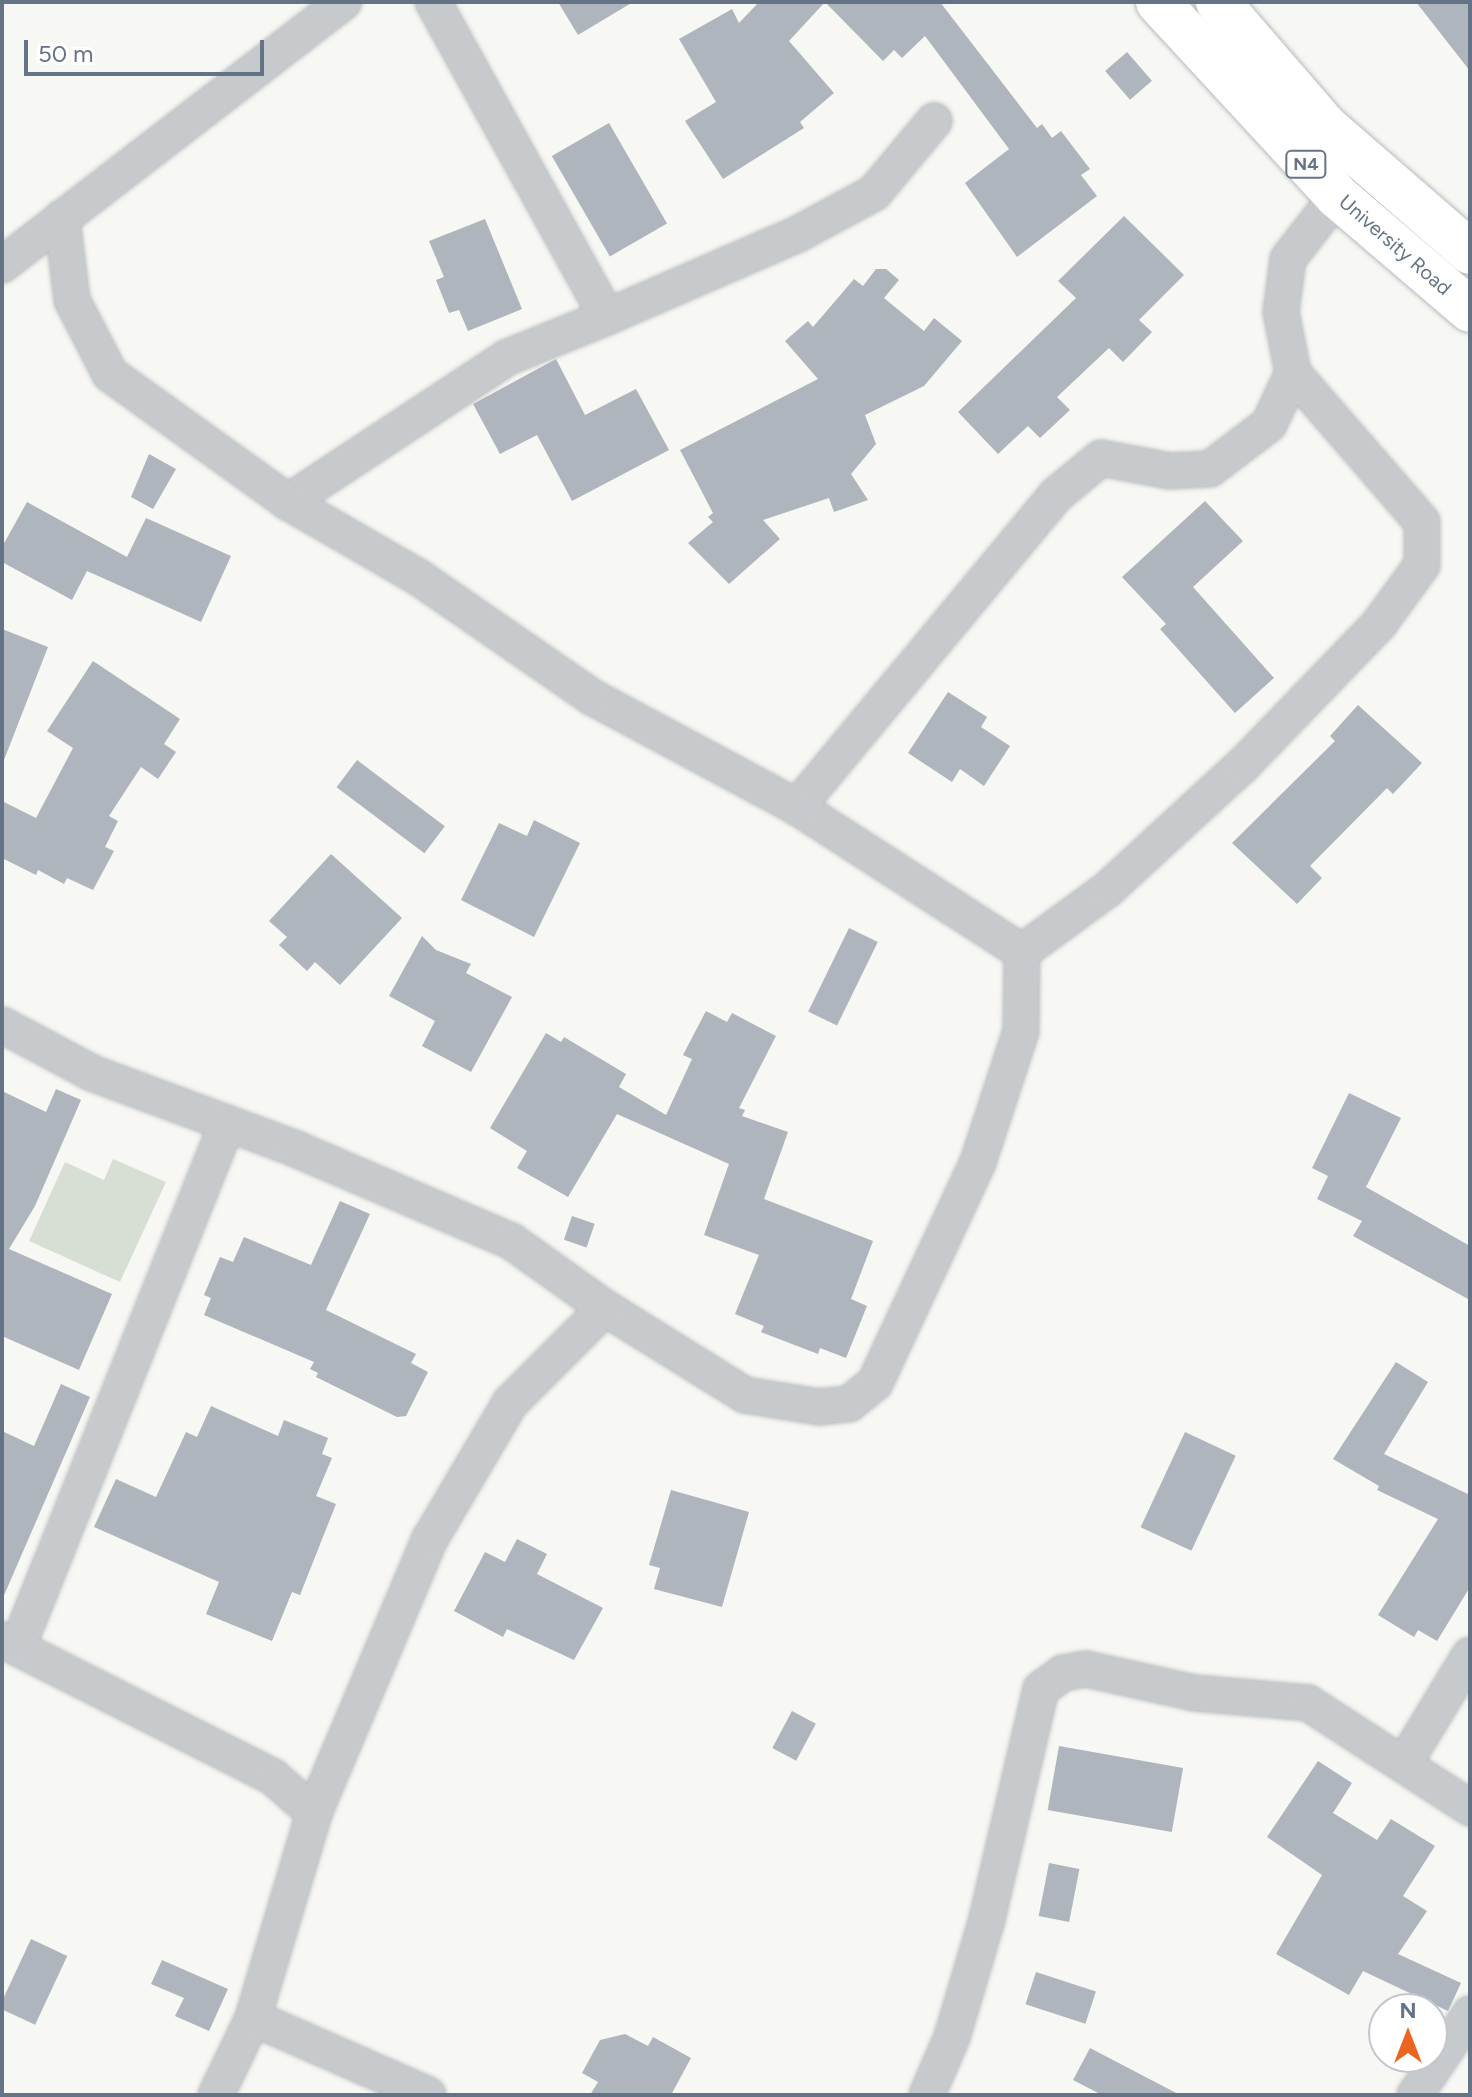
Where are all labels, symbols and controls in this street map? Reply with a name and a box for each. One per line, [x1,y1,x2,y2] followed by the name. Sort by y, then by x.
[28,24,268,74] scale bar
[38,39,94,68] text: 50 m
[1284,150,1328,178] road number: N4
[1334,190,1456,300] street label: University Road
[1368,1993,1448,2073] north arrow
[1399,1997,1417,2024] text: N

